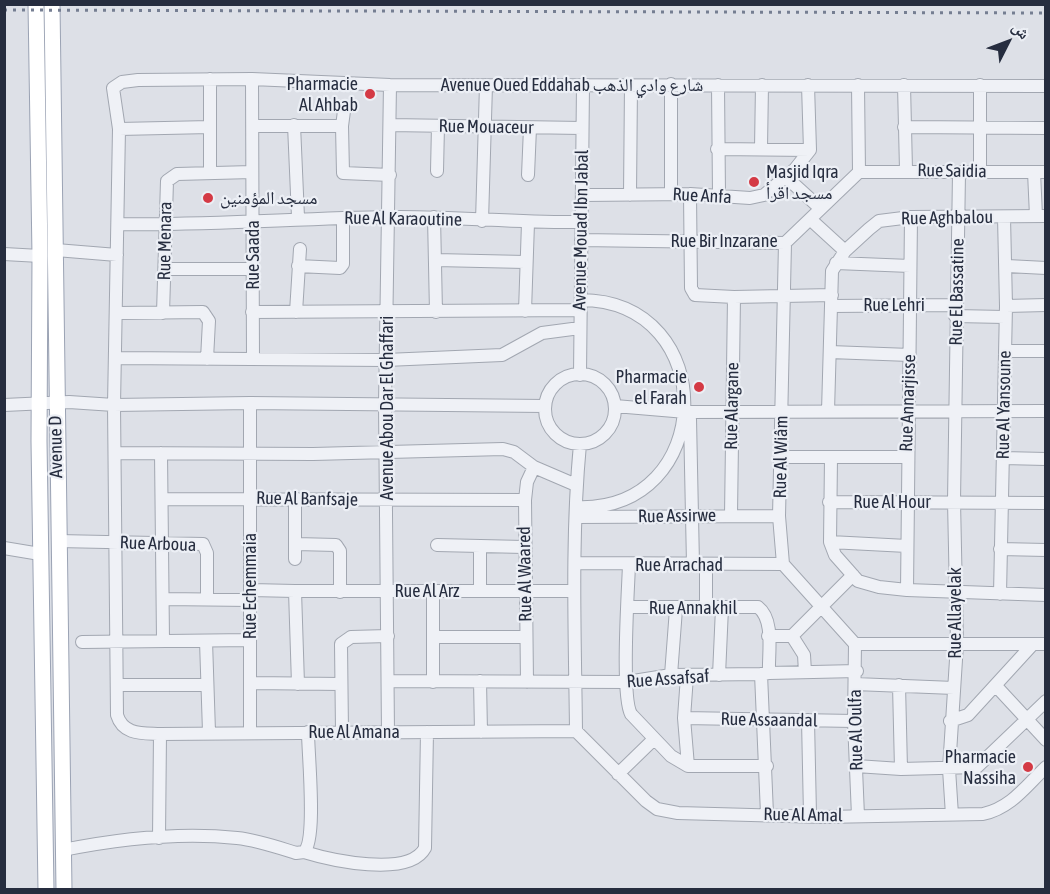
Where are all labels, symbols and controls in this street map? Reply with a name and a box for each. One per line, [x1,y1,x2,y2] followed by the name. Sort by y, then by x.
[978,12,1038,72] north arrow
[1009,18,1034,42] text: ش
[286,73,358,116] place label: Pharmacie Al Ahbab
[441,74,703,96] street label: Avenue Oued Eddahab شارع وادي الذهب
[363,87,377,101] marker: Pharmacie Al Ahbab
[438,115,534,139] street label: Rue Mouaceur
[569,149,593,311] street label: Avenue Mouad Ibn Jabal
[917,160,987,182] street label: Rue Saidia
[766,161,839,204] place label: Masjid Iqra مسجد اقرأ
[747,175,761,189] marker: Masjid Iqra مسجد اقرأ
[672,184,732,208] street label: Rue Anfa
[220,187,318,209] place label: مسجد المؤمنين
[201,191,215,205] marker: مسجد المؤمنين
[154,201,176,281] street label: Rue Menara
[901,206,993,230] street label: Rue Aghbalou
[344,207,462,231] street label: Rue Al Karaoutine
[242,220,264,290] street label: Rue Saada
[670,230,778,252] street label: Rue Bir Inzarane
[945,238,969,346] street label: Rue El Bassatine
[863,294,925,316] street label: Rue Lehri
[376,316,398,500] street label: Avenue Abou Dar El Ghaffari
[992,350,1016,460] street label: Rue Al Yansoune
[896,354,920,452] street label: Rue Annarjisse
[720,362,744,450] street label: Rue Alargane
[615,366,687,409] place label: Pharmacie el Farah
[692,380,706,394] marker: Pharmacie el Farah
[769,415,793,499] street label: Rue Al Wiâm
[45,416,67,478] street label: Avenue D
[256,487,358,511] street label: Rue Al Banfsaje
[853,491,931,513] street label: Rue Al Hour
[638,505,716,527] street label: Rue Assirwe
[513,526,537,622] street label: Rue Al Waared
[119,532,197,556] street label: Rue Arboua
[239,533,261,639] street label: Rue Echemmaia
[635,554,723,576] street label: Rue Arrachad
[944,567,966,659] street label: Rue Allayelak
[395,580,459,602] street label: Rue Al Arz
[649,597,737,619] street label: Rue Annakhil
[626,665,710,693] street label: Rue Assafsaf
[844,689,868,771] street label: Rue Al Oulfa
[720,708,818,732] street label: Rue Assaandal
[308,721,400,743] street label: Rue Al Amana
[944,746,1016,789] place label: Pharmacie Nassiha
[1021,760,1035,774] marker: Pharmacie Nassiha
[763,804,843,826] street label: Rue Al Amal

